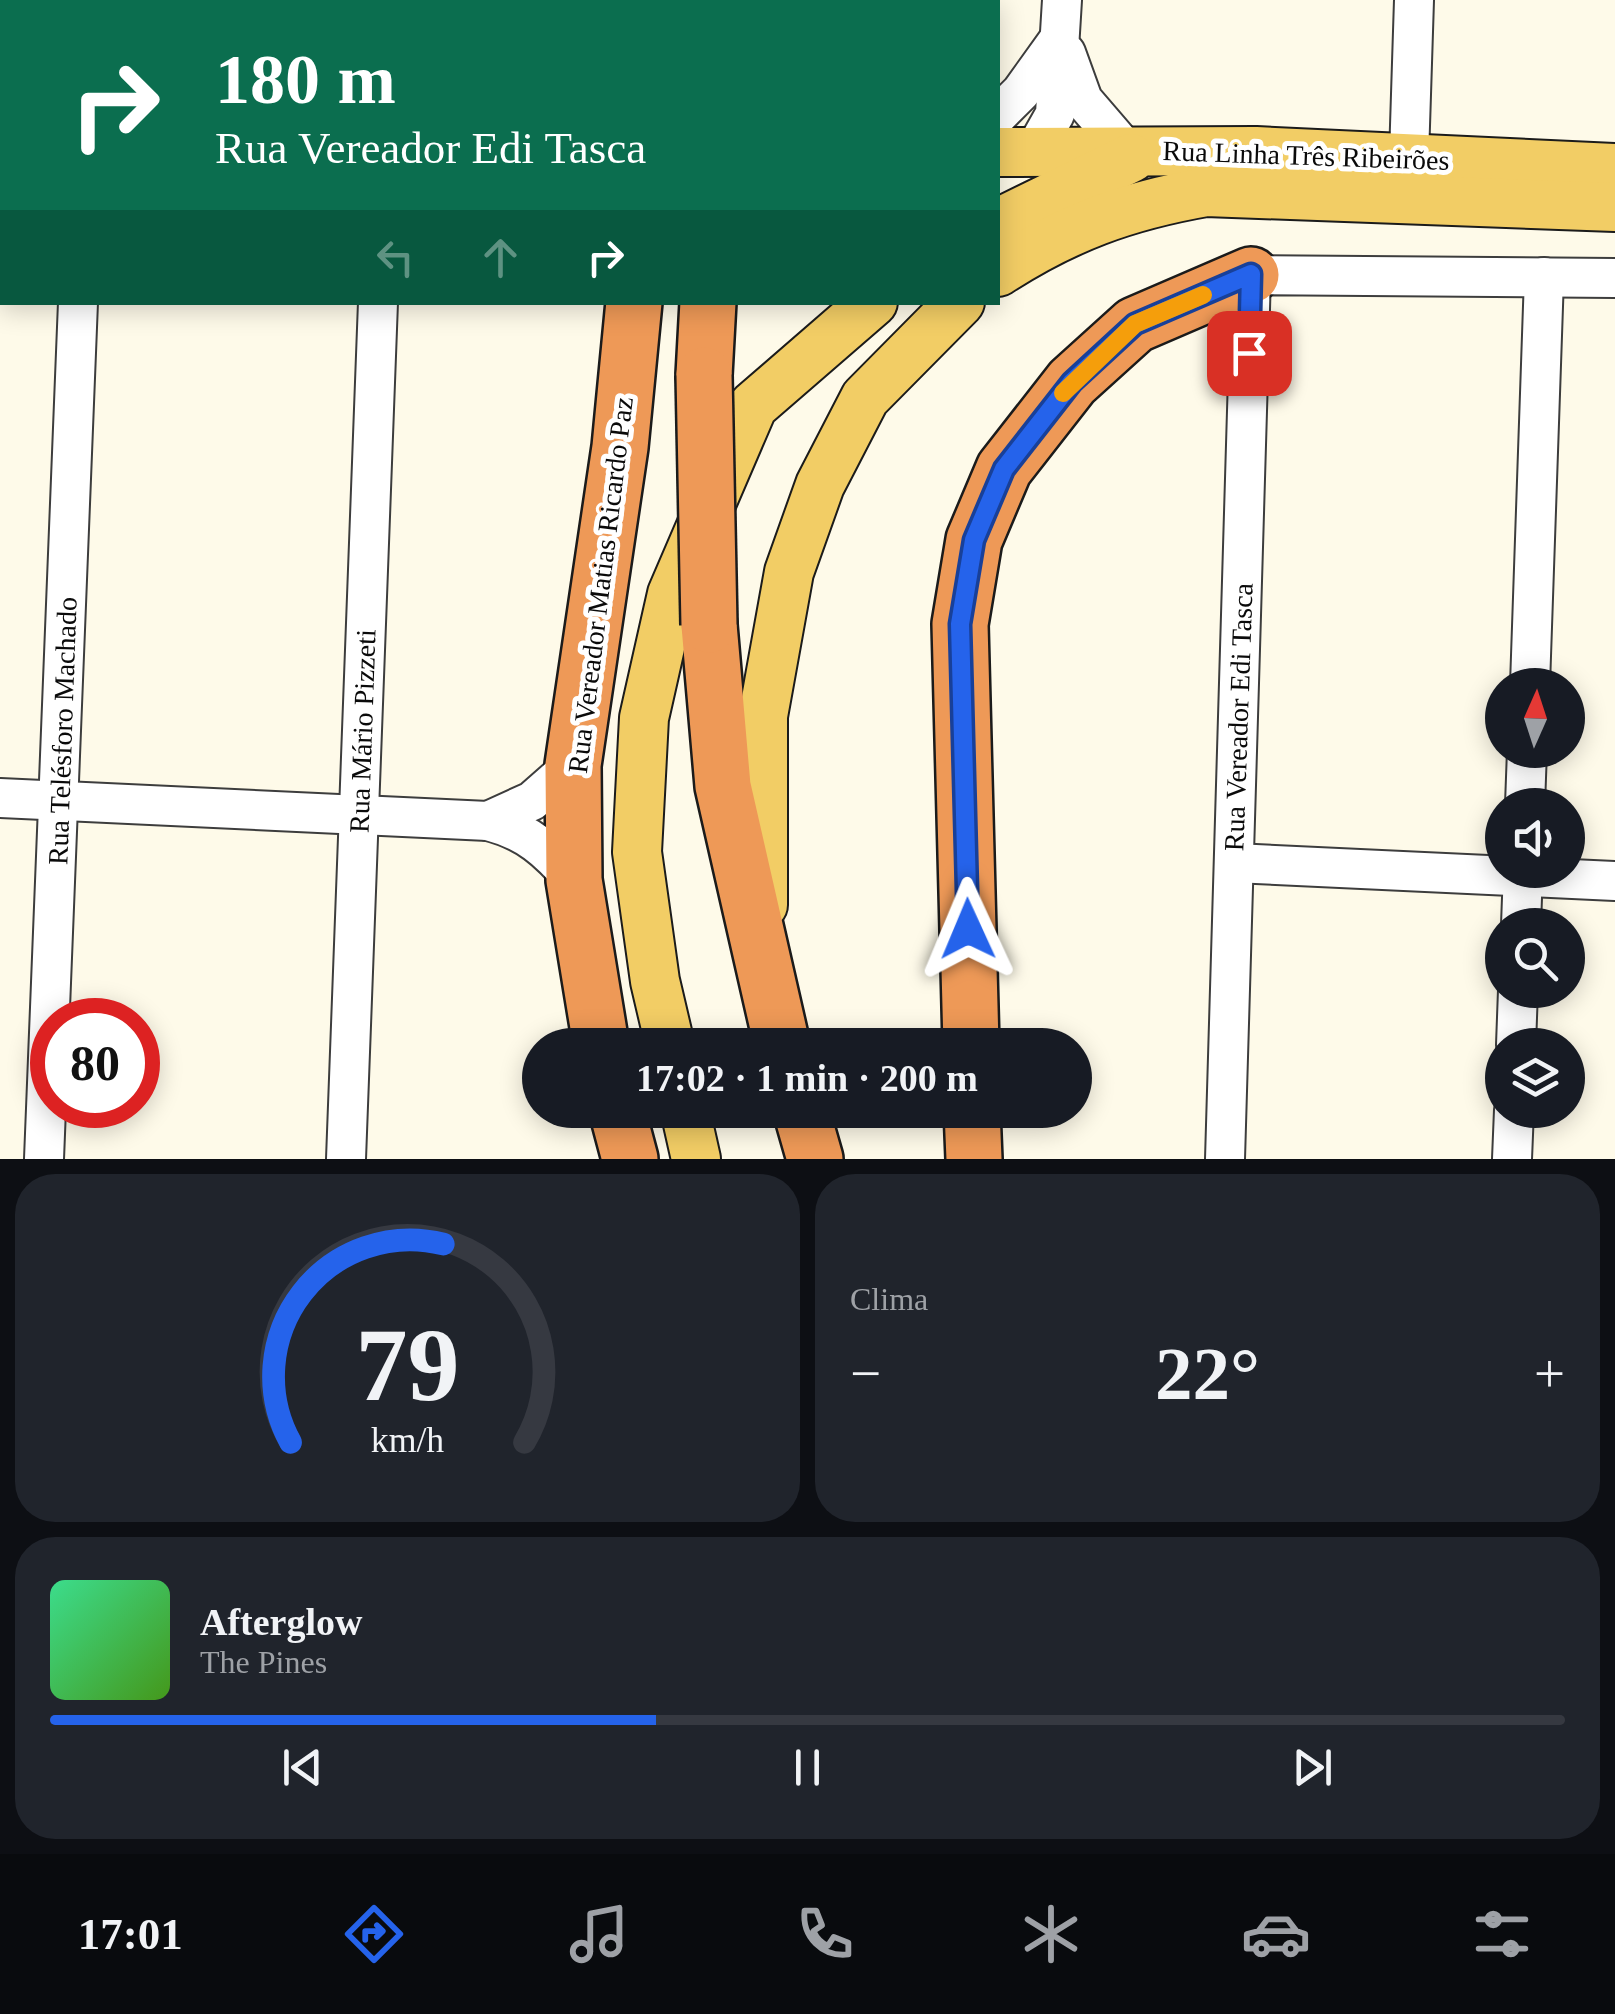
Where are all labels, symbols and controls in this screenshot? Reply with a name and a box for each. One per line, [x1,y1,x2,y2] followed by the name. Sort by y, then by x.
[50,40,180,170] icon: right
[215,41,396,118] text: 180 m
[215,123,646,173] text: Rua Vereador Edi Tasca
[1162,135,1450,176] street label: Rua Linha Três Ribeirões
[368,230,423,285] icon: left
[473,230,528,285] icon: ahead
[578,230,633,285] icon: right
[1207,311,1292,396] pin
[1222,326,1277,381] icon: arrive
[562,395,639,775] street label: Rua Vereador Matias Ricardo Paz
[1218,582,1259,852] street label: Rua Vereador Edi Tasca
[42,597,83,866] street label: Rua Telésforo Machado
[343,628,382,833] street label: Rua Mário Pizzeti
[1485,668,1585,768] north arrow
[1485,668,1585,1128] map controls
[1485,788,1585,888] button: sound
[916,877,1020,981] position arrow
[1485,908,1585,1008] button: search
[30,998,160,1128] speed limit sign: 80
[1485,1028,1585,1128] button: layers
[636,1057,978,1099] text: 17:02 · 1 min · 200 m
[850,1281,928,1317] text: Clima
[356,1307,460,1422] text: 79
[1155,1332,1260,1415] text: 22°
[850,1343,881,1404] text: −
[1534,1343,1565,1404] text: +
[371,1420,444,1460] text: km/h
[200,1601,362,1643] text: Afterglow
[200,1644,327,1680] text: The Pines
[275,1740,330,1795] icon: previous
[780,1740,835,1795] icon: pause
[1285,1740,1340,1795] icon: next
[339,1899,409,1969] icon: directions
[564,1899,634,1969] icon: music
[790,1899,860,1969] icon: phone
[1016,1899,1086,1969] icon: climate
[1241,1899,1311,1969] icon: car
[1467,1899,1537,1969] icon: filters
[78,1909,183,1959] text: 17:01

